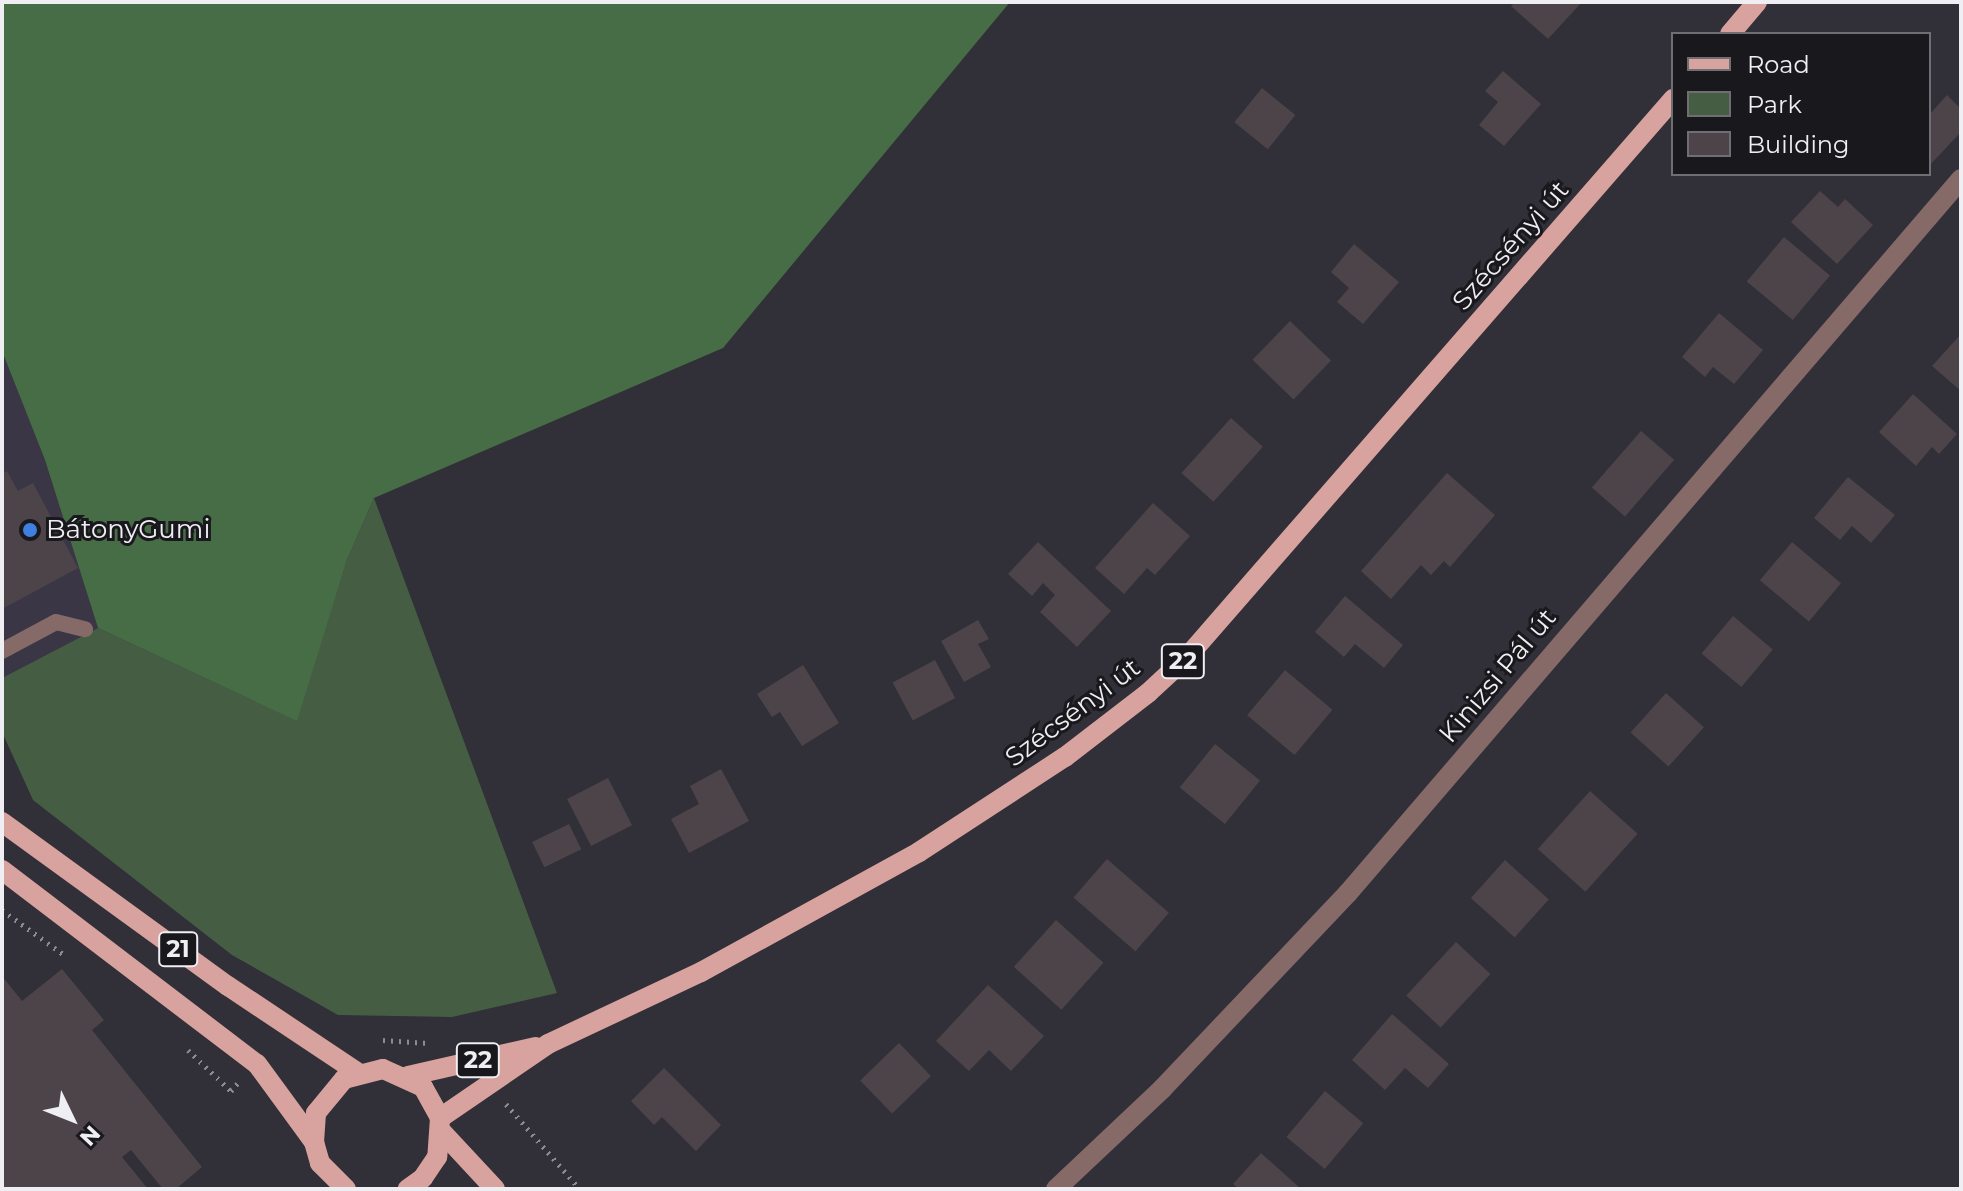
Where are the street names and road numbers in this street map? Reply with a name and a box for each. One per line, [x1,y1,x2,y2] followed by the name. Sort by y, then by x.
[1446,175,1576,317] street label: Szécsényi út
[1433,603,1563,749] street label: Kinizsi Pál út
[1159,641,1207,681] road number: 22
[999,652,1147,774] street label: Szécsényi út
[158,929,198,969] road number: 21
[454,1040,502,1080] road number: 22

